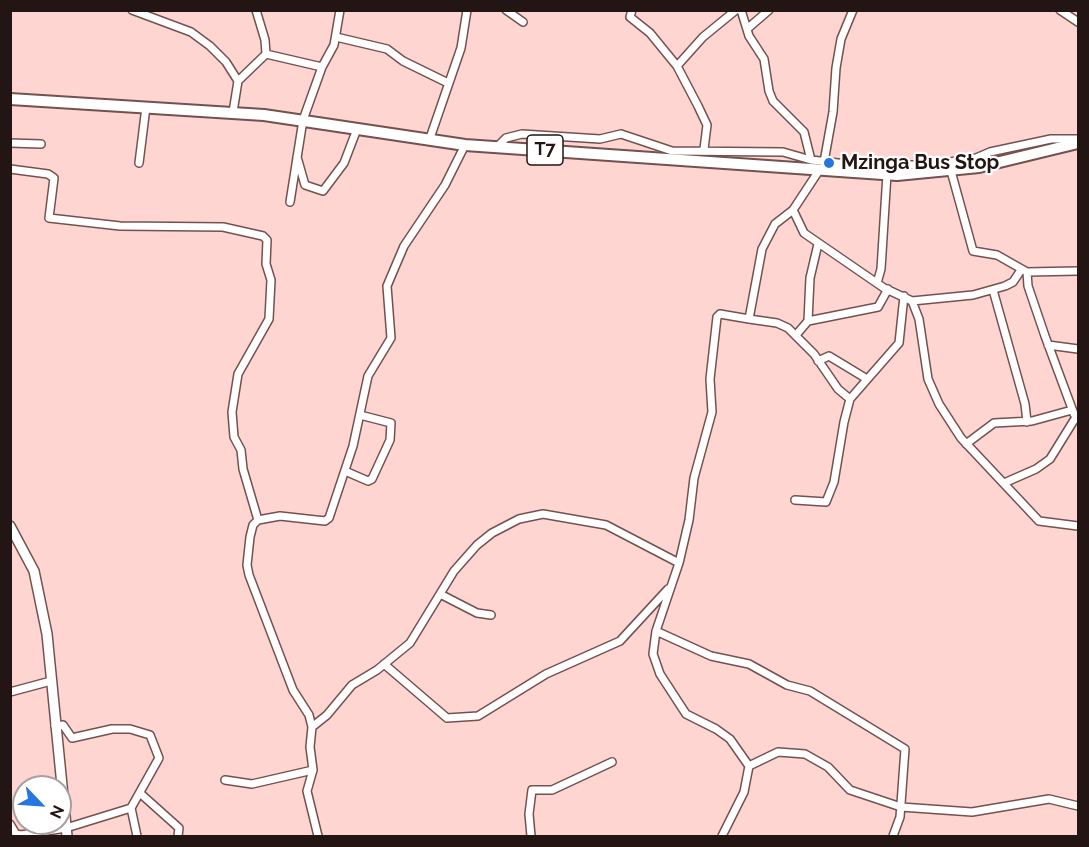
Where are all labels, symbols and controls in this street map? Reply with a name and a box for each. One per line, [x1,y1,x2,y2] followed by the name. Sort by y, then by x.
[527,135,563,165] road number: T7
[841,151,999,175] place label: Mzinga Bus Stop
[822,156,836,170] marker: Mzinga Bus Stop
[12,775,72,835] north arrow
[46,802,68,822] text: N

